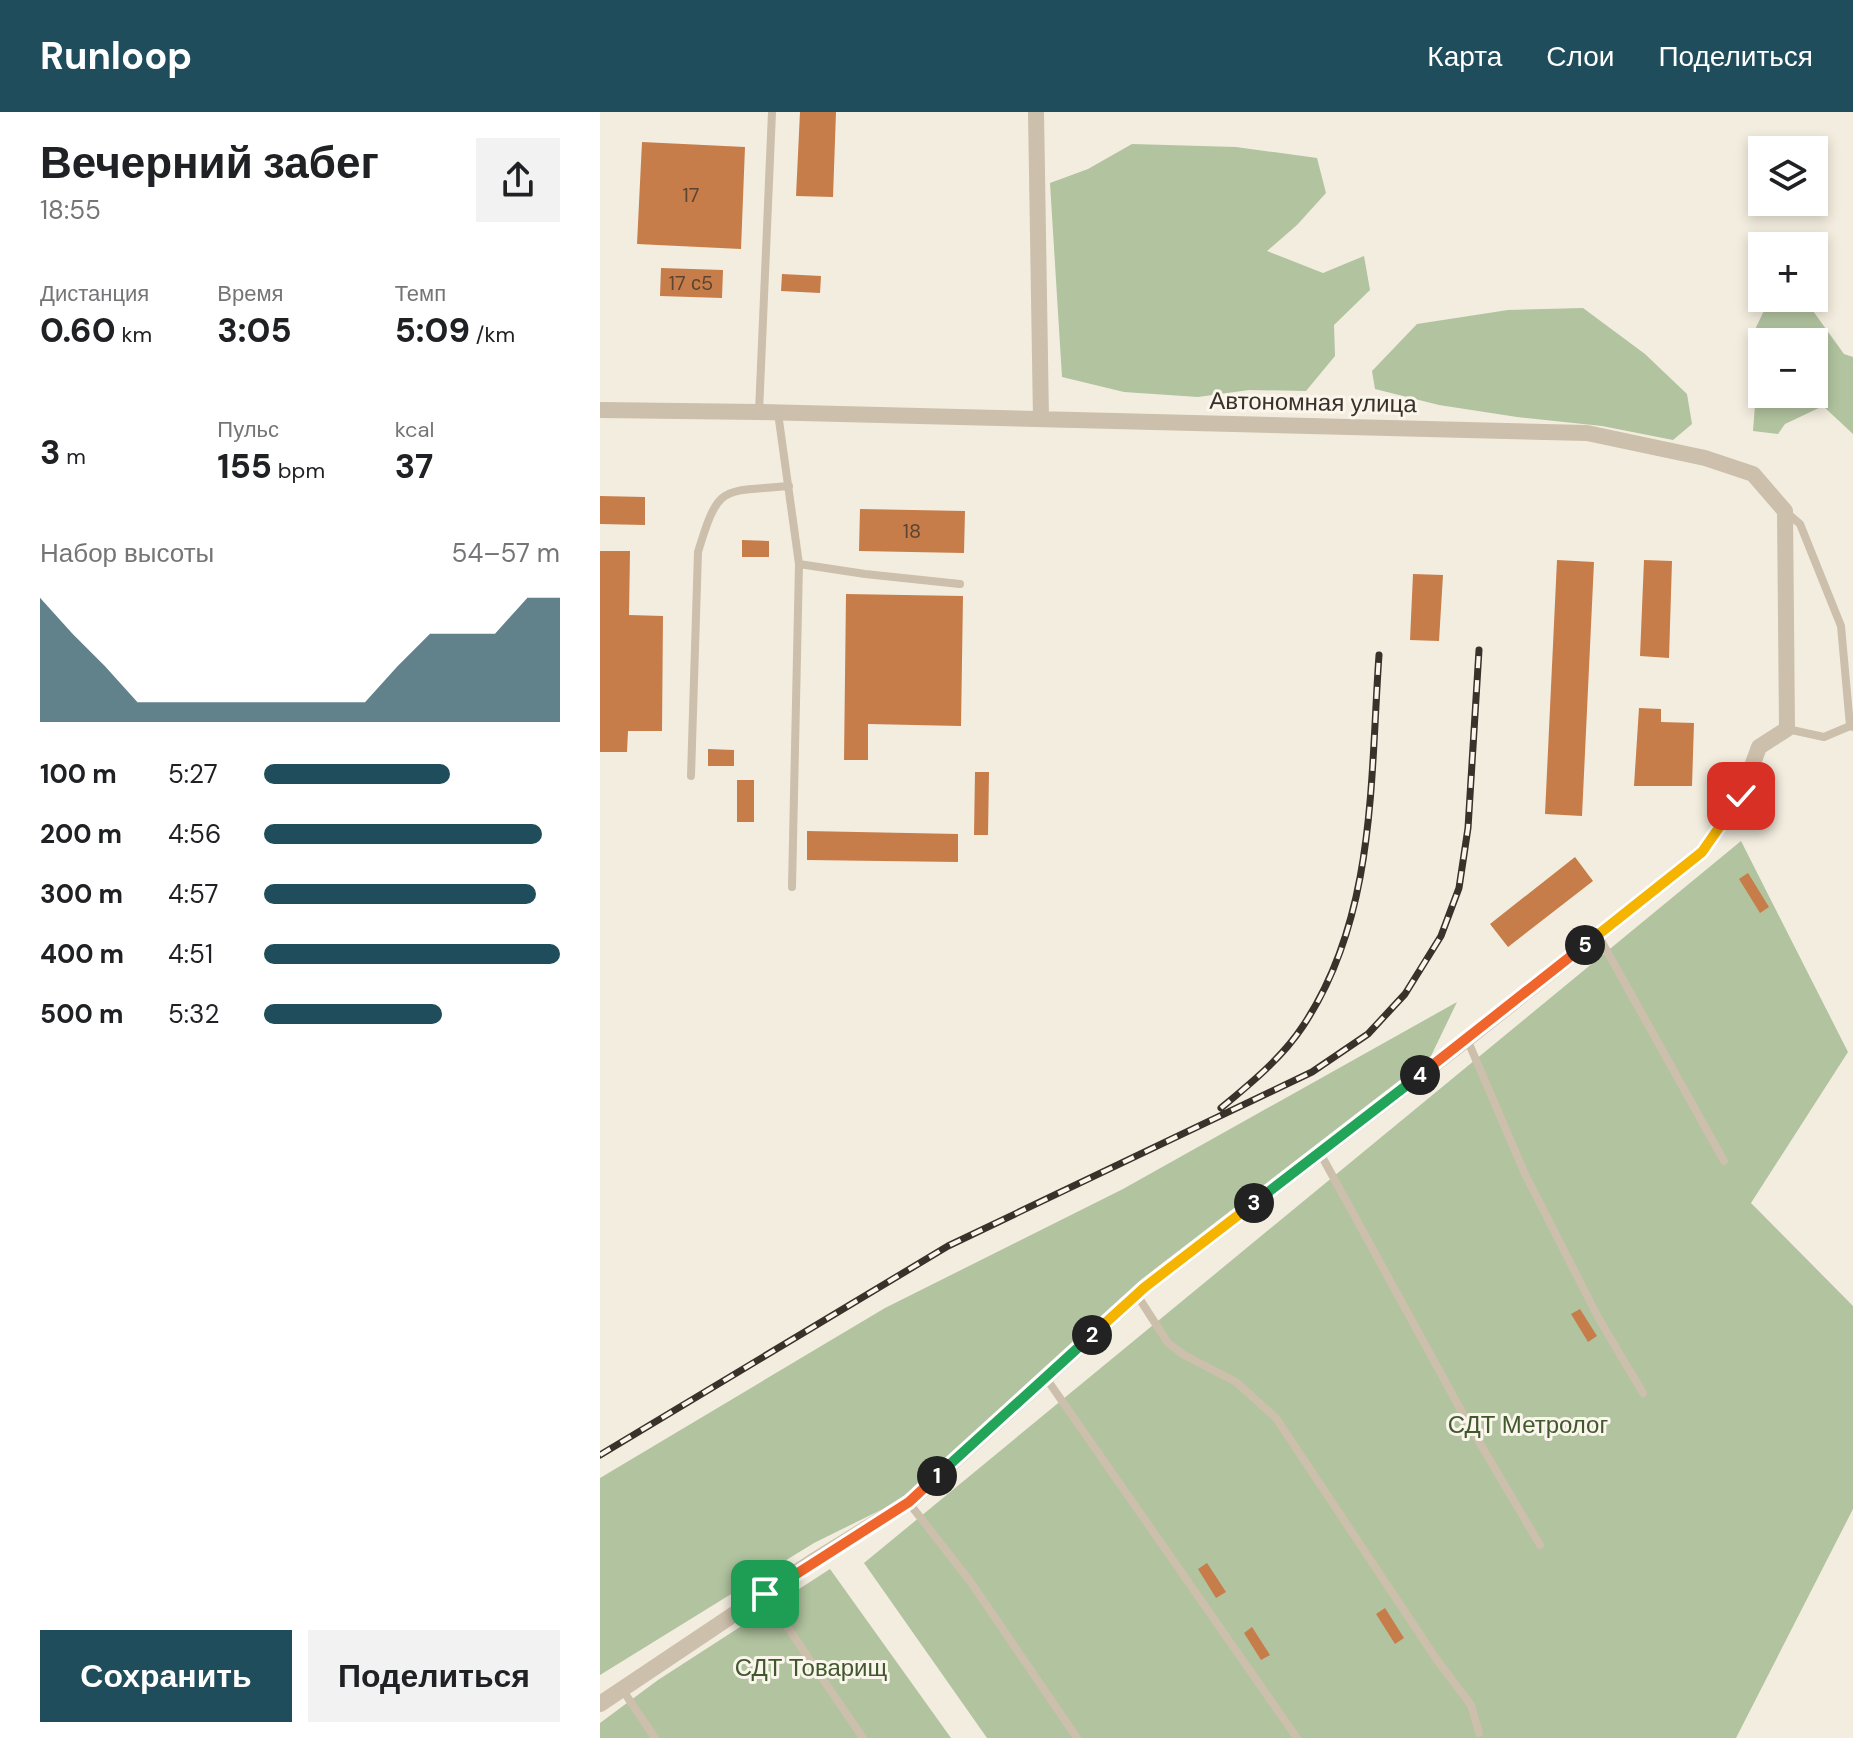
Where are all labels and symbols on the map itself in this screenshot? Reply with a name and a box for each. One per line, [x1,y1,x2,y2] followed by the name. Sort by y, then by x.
[683,182,699,208] house number: 17
[669,270,713,296] house number: 17 с5
[1209,385,1418,419] street label: Автономная улица
[903,518,921,544] house number: 18
[1707,762,1775,830] pin
[1565,925,1605,965] pin: 5
[1400,1055,1440,1095] pin: 4
[1234,1183,1274,1223] pin: 3
[1072,1315,1112,1355] pin: 2
[1448,1409,1608,1440] park label: СДТ Метролог
[917,1456,957,1496] pin: 1
[731,1560,799,1628] pin
[735,1652,888,1683] park label: СДТ Товарищ

